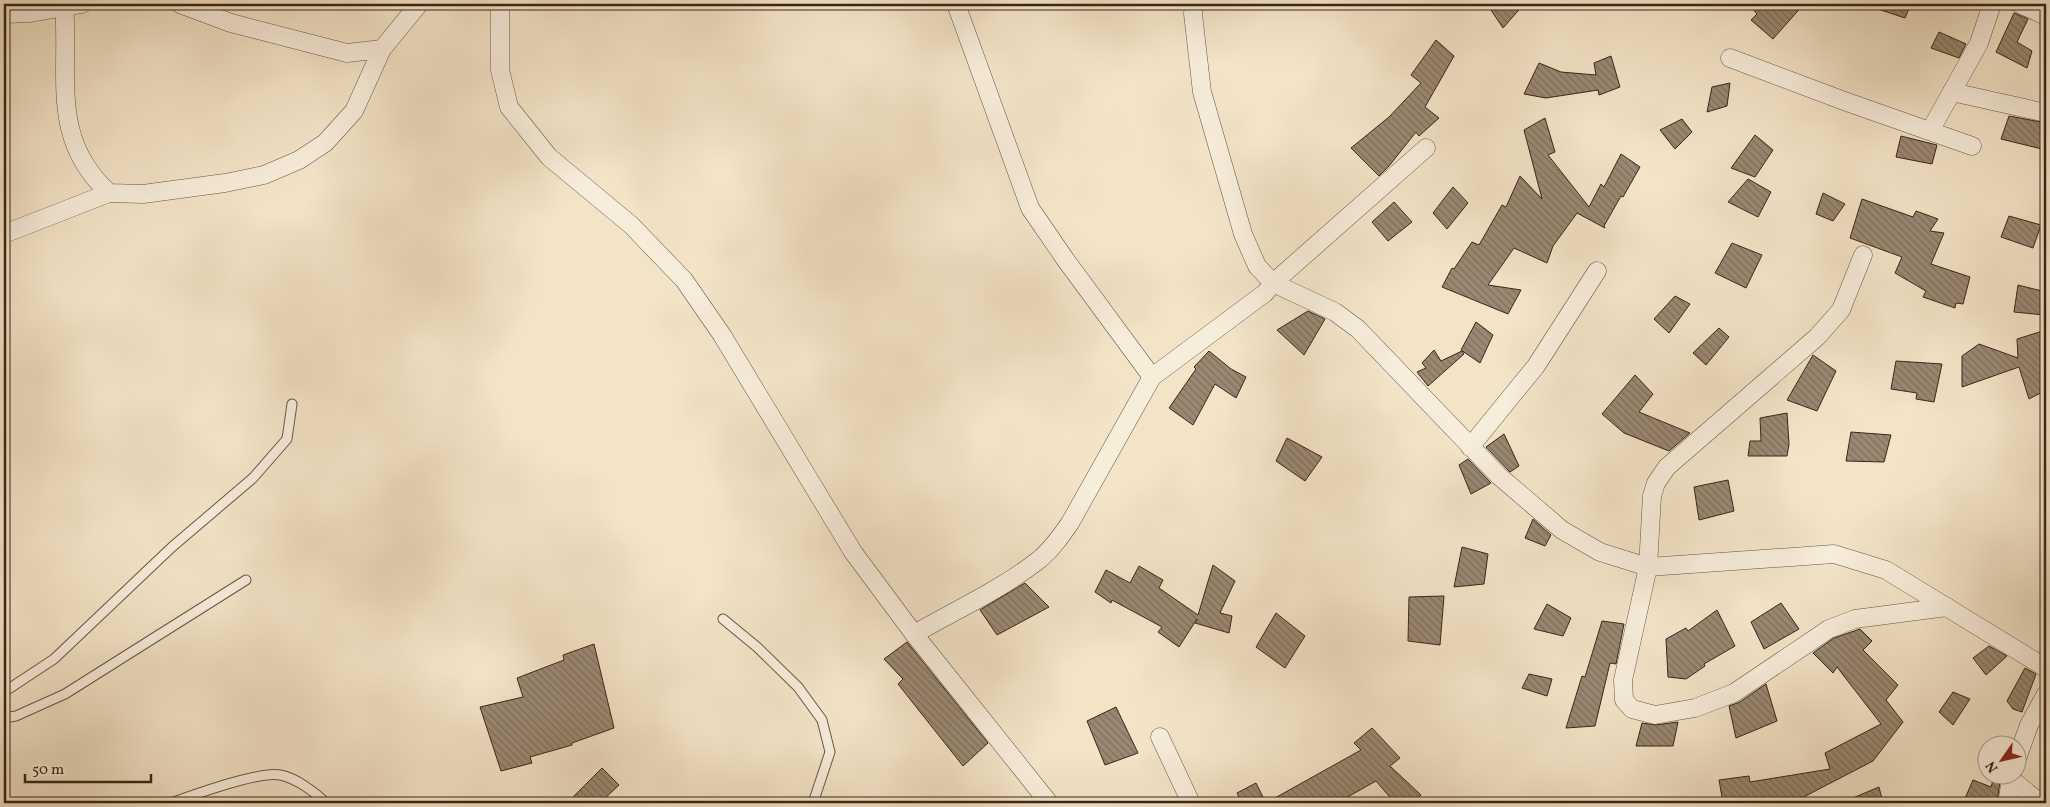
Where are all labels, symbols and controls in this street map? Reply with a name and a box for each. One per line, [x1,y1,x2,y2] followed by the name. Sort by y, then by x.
[1978,734,2028,784] north arrow
[25,752,151,784] scale bar
[1982,757,2003,776] text: N
[32,760,64,781] text: 50 m

